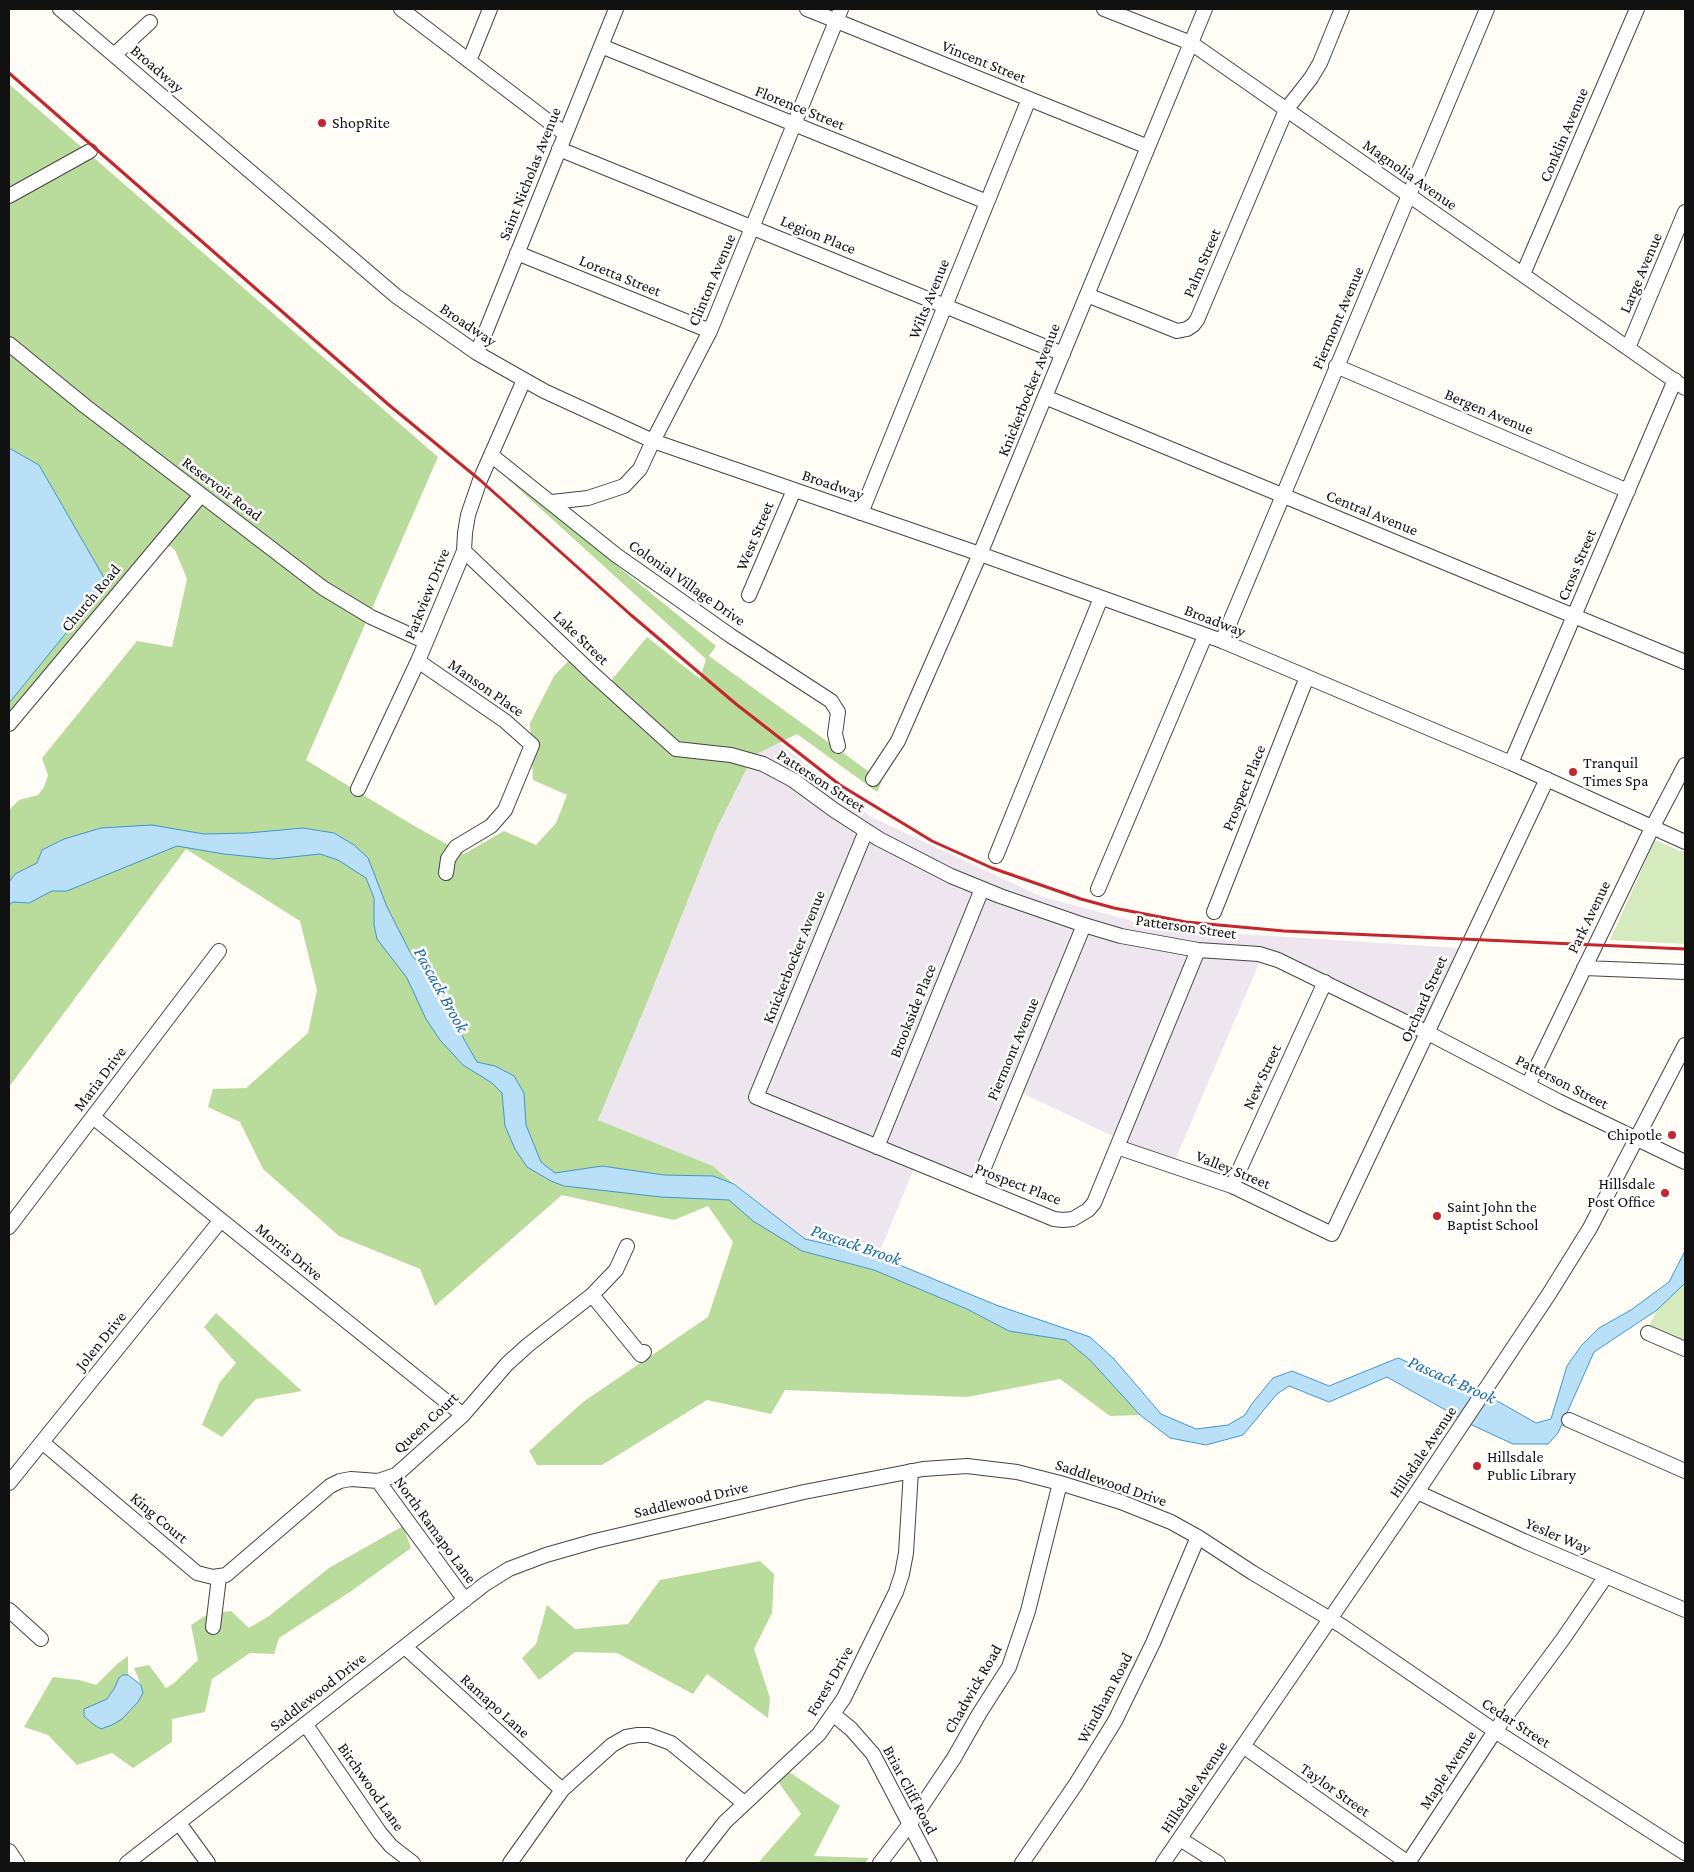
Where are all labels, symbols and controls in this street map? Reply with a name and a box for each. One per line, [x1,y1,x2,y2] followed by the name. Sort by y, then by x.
[939,36,1029,88] street label: Vincent Street
[126,41,188,97] street label: Broadway
[752,81,848,135] street label: Florence Street
[1536,85,1592,185] street label: Conklin Avenue
[495,105,565,243] street label: Saint Nicholas Avenue
[332,113,390,133] place label: ShopRite
[316,117,328,129] marker: ShopRite
[1359,135,1461,215] street label: Magnolia Avenue
[777,211,859,259] street label: Legion Place
[1179,226,1225,300] street label: Palm Street
[1615,230,1667,316] street label: Large Avenue
[684,231,740,329] street label: Clinton Avenue
[576,251,664,301] street label: Loretta Street
[904,256,954,342] street label: Wilts Avenue
[1308,264,1368,372] street label: Piermont Avenue
[436,299,500,351] street label: Broadway
[994,321,1064,459] street label: Knickerbocker Avenue
[1442,385,1536,439] street label: Bergen Avenue
[178,453,266,525] street label: Reservoir Road
[800,465,866,505] street label: Broadway
[1323,486,1421,540] street label: Central Avenue
[732,499,778,573] street label: West Street
[1553,526,1601,604] street label: Cross Street
[625,536,749,630] street label: Colonial Village Drive
[400,546,454,642] street label: Parkview Drive
[57,560,125,636] street label: Church Road
[1182,601,1248,641] street label: Broadway
[549,607,613,669] street label: Lake Street
[444,655,528,721] street label: Manson Place
[1218,742,1270,834] street label: Prospect Place
[773,745,869,817] street label: Patterson Street
[1583,753,1648,791] place label: Tranquil Times Spa
[1567,766,1579,778] marker: Tranquil Times Spa
[1563,877,1615,957] street label: Park Avenue
[759,888,829,1026] street label: Knickerbocker Avenue
[1134,910,1238,944] street label: Patterson Street
[409,944,473,1036] water label: Pascack Brook
[1396,953,1452,1045] street label: Orchard Street
[885,961,941,1061] street label: Brookside Place
[983,995,1043,1103] street label: Piermont Avenue
[1239,1041,1285,1113] street label: New Street
[70,1043,130,1115] street label: Maria Drive
[1512,1050,1612,1114] street label: Patterson Street
[1607,1125,1662,1145] place label: Chipotle
[1666,1129,1678,1141] marker: Chipotle
[1193,1146,1273,1194] street label: Valley Street
[972,1159,1064,1209] street label: Prospect Place
[1587,1174,1655,1212] place label: Hillsdale Post Office
[1659,1187,1671,1199] marker: Hillsdale Post Office
[1447,1197,1538,1235] place label: Saint John the Baptist School
[1431,1210,1443,1222] marker: Saint John the Baptist School
[252,1219,326,1285] street label: Morris Drive
[808,1219,904,1271] water label: Pascack Brook
[71,1308,131,1374] street label: Jolen Drive
[1405,1351,1499,1409] water label: Pascack Brook
[390,1388,462,1458] street label: Queen Court
[1385,1402,1461,1502] street label: Hillsdale Avenue
[1487,1447,1576,1485] place label: Hillsdale Public Library
[1053,1455,1169,1511] street label: Saddlewood Drive
[1471,1460,1483,1472] marker: Hillsdale Public Library
[390,1473,480,1587] street label: North Ramapo Lane
[632,1478,750,1522] street label: Saddlewood Drive
[126,1488,192,1548] street label: King Court
[1522,1514,1594,1558] street label: Yesler Way
[940,1641,1006,1737] street label: Chadwick Road
[802,1643,858,1719] street label: Forest Drive
[266,1649,370,1735] street label: Saddlewood Drive
[1073,1649,1137,1747] street label: Windham Road
[456,1670,534,1742] street label: Ramapo Lane
[1478,1694,1554,1752] street label: Cedar Street
[1415,1727,1481,1813] street label: Maple Avenue
[1156,1737,1232,1837] street label: Hillsdale Avenue
[333,1739,409,1835] street label: Birchwood Lane
[879,1742,941,1838] street label: Briar Cliff Road
[1296,1759,1374,1821] street label: Taylor Street

